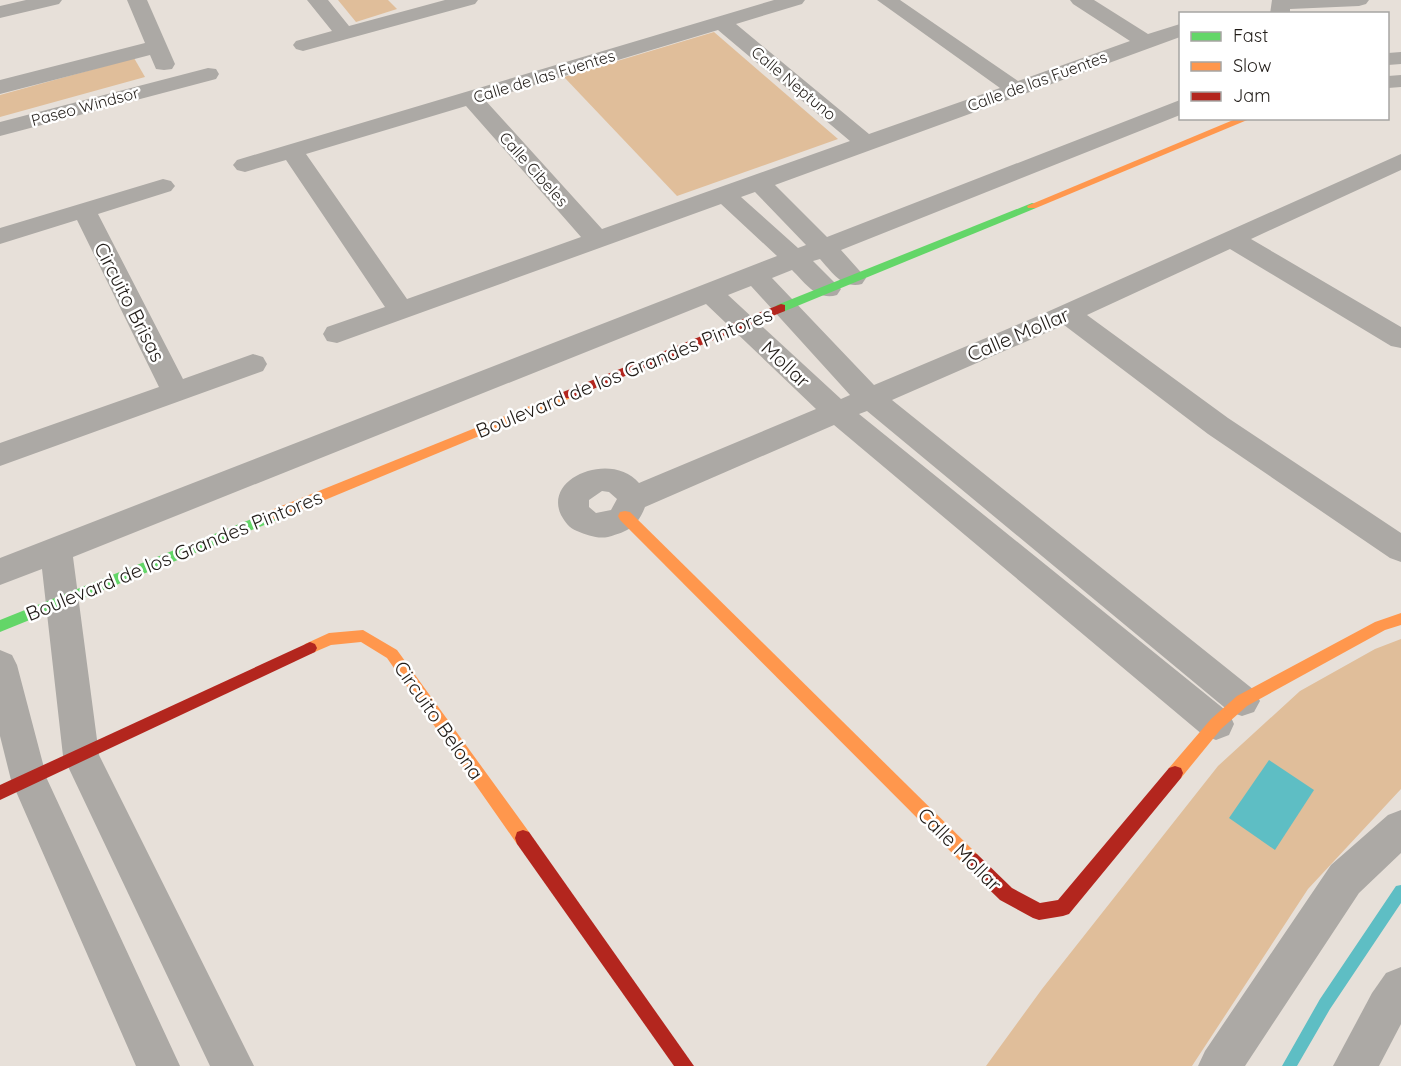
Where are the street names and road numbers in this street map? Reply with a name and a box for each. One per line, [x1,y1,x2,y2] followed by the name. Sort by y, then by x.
[748,42,840,124] street label: Calle Neptuno
[471,45,617,107] street label: Calle de las Fuentes
[964,46,1110,116] street label: Calle de las Fuentes
[29,82,141,130] street label: Paseo Windsor
[495,128,573,210] street label: Calle Cibeles
[89,238,171,366] street label: Circuito Brisas
[472,301,776,443] street label: Boulevard de los Grandes Pintores
[963,301,1073,367] street label: Calle Mollar
[756,335,816,393] street label: Mollar
[22,484,326,626] street label: Boulevard de los Grandes Pintores
[389,656,489,784] street label: Circuito Belona
[913,802,1007,896] street label: Calle Mollar

